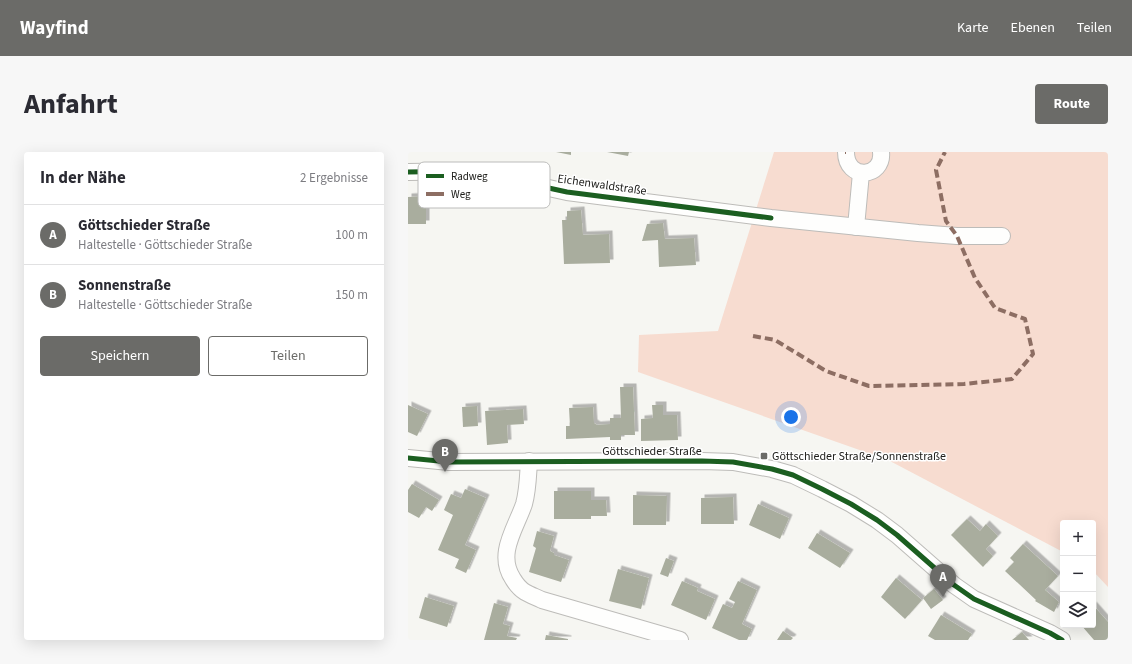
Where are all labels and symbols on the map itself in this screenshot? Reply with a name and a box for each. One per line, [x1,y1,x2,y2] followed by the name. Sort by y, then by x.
[418,162,550,208] legend
[451,169,488,184] text: Radweg
[556,170,648,200] street label: Eichenwaldstraße
[451,187,471,202] text: Weg
[781,407,801,427] your location
[432,439,458,472] pin: B
[602,443,702,460] street label: Göttschieder Straße
[772,448,946,465] place label: Göttschieder Straße/Sonnenstraße
[759,451,769,461] marker: Göttschieder Straße/Sonnenstraße
[930,564,956,597] pin: A

